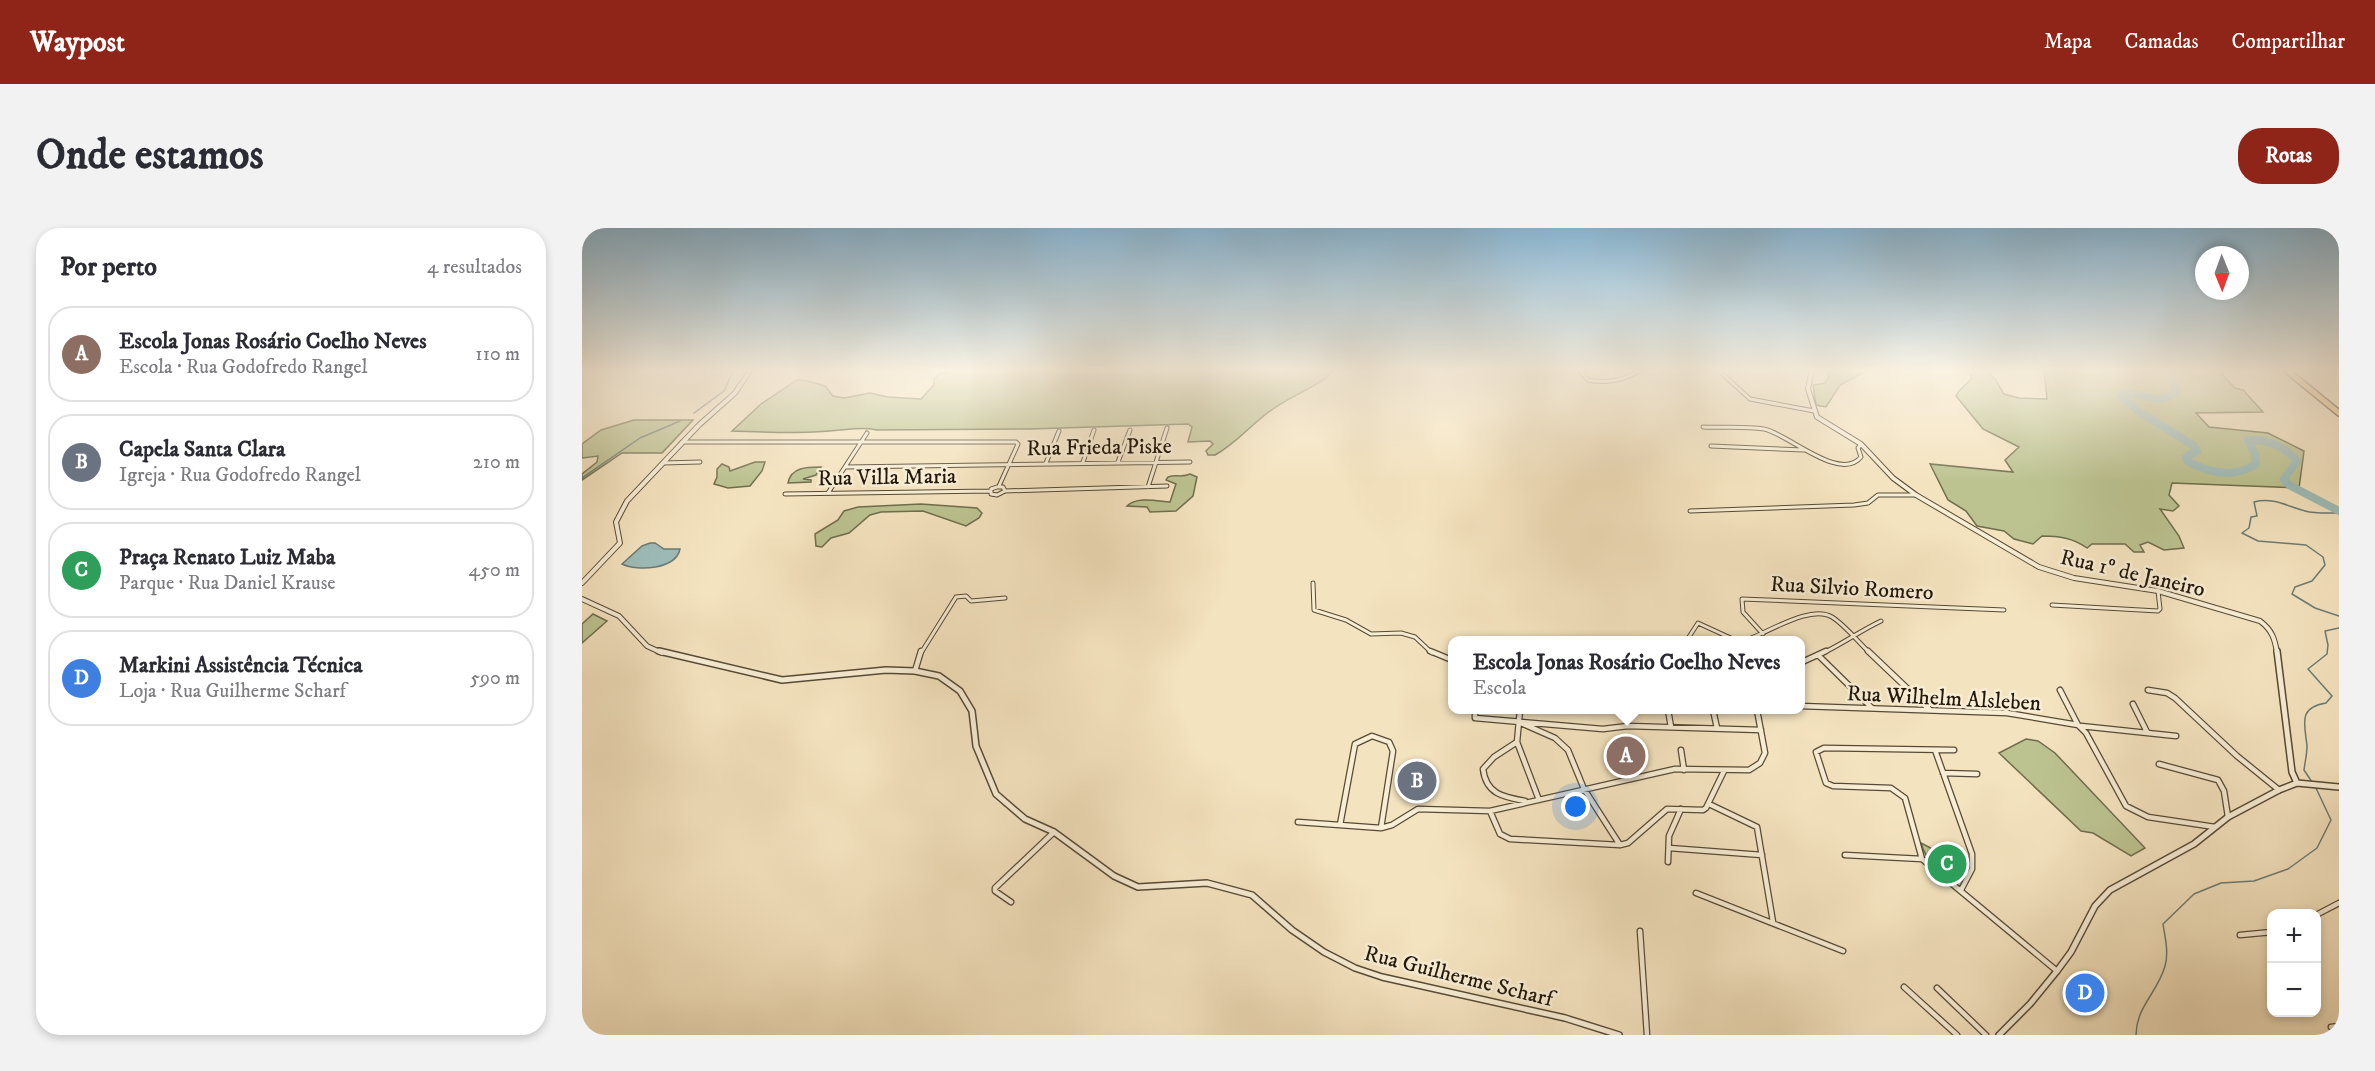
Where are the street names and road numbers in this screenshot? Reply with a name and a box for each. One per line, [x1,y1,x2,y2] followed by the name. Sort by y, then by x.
[1026,433,1172,462] street label: Rua Frieda Piske
[817,463,957,492] street label: Rua Villa Maria
[2058,544,2208,603] street label: Rua 1º de Janeiro
[1770,571,1934,606] street label: Rua Silvio Romero
[1846,680,2042,717] street label: Rua Wilhelm Alsleben
[1361,940,1560,1014] street label: Rua Guilherme Scharf

